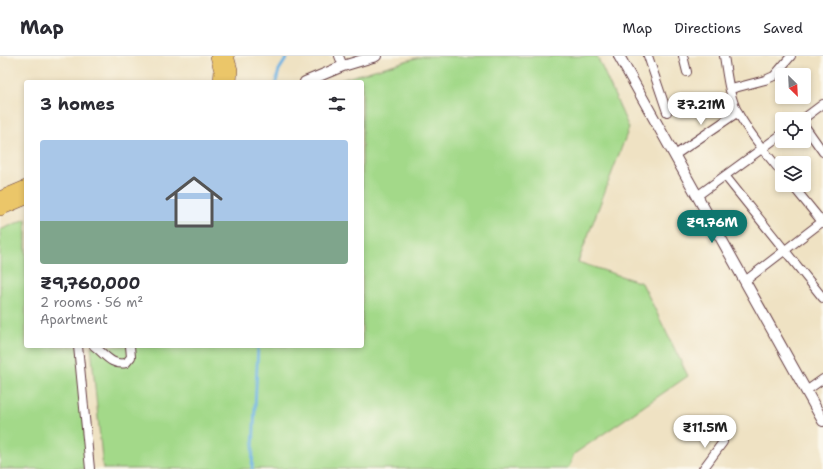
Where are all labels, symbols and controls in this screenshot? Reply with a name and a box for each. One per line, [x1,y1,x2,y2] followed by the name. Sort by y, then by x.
[20,15,64,40] text: Map
[623,19,653,37] text: Map
[675,19,741,37] text: Directions
[763,19,803,37] text: Saved
[775,68,811,104] north arrow
[775,68,811,192] map controls
[668,92,734,126] pin: ₹7.21M
[40,93,115,115] text: 3 homes
[326,93,348,115] icon: filters
[677,96,725,113] text: ₹7.21M
[775,112,811,148] button: locate
[775,156,811,192] button: layers
[158,166,230,238] icon: home
[679,210,745,244] pin: ₹9.76M
[686,214,738,231] text: ₹9.76M
[40,272,141,294] text: ₹9,760,000
[40,294,143,311] text: 2 rooms · 56 m²
[40,311,108,328] text: Apartment
[672,415,738,449] pin: ₹11.5M
[682,419,728,436] text: ₹11.5M

